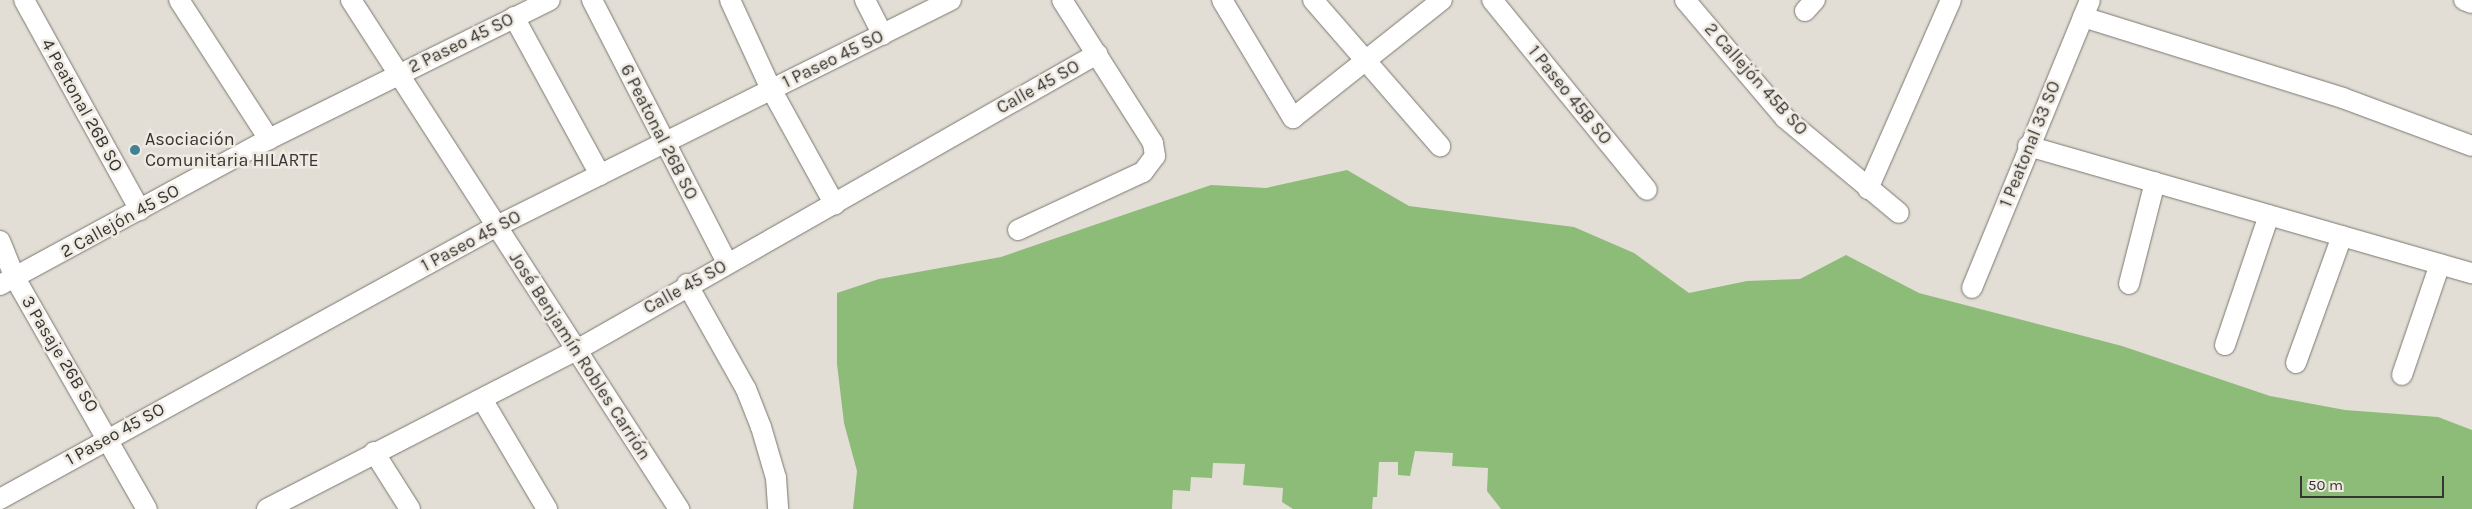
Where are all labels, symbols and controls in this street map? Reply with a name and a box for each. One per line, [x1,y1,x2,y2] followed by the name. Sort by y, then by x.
[405,8,517,78] street label: 2 Paseo 45 SO
[1700,18,1812,140] street label: 2 Callejón 45B SO
[779,25,887,93] street label: 1 Paseo 45 SO
[36,35,128,175] street label: 4 Peatonal 26B SO
[1524,41,1616,149] street label: 1 Paseo 45B SO
[993,55,1083,119] street label: Calle 45 SO
[616,61,702,203] street label: 6 Peatonal 26B SO
[1995,78,2065,210] street label: 1 Peatonal 33 SO
[145,129,319,172] place label: Asociación Comunitaria HILARTE
[129,144,141,156] marker: Asociación Comunitaria HILARTE
[57,179,183,263] street label: 2 Callejón 45 SO
[417,206,525,276] street label: 1 Paseo 45 SO
[505,248,655,464] street label: José Benjamín Robles Carrión
[640,255,730,319] street label: Calle 45 SO
[17,292,103,416] street label: 3 Pasaje 26B SO
[62,398,168,470] street label: 1 Paseo 45 SO
[2302,466,2446,498] scale bar
[2308,476,2343,494] text: 50 m

